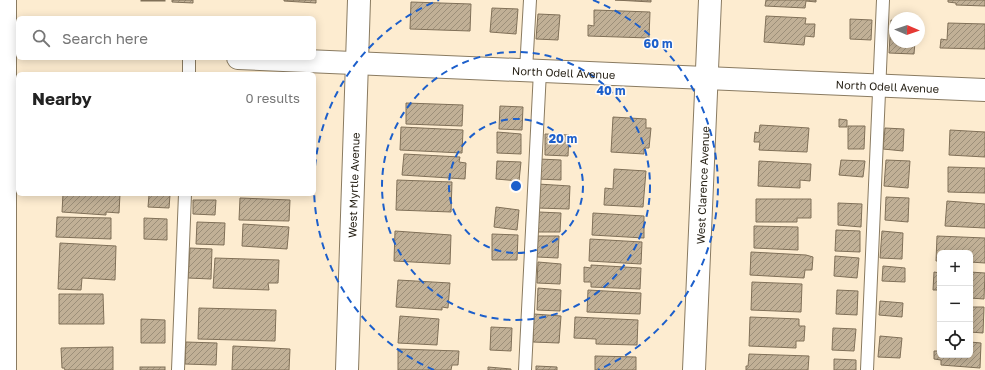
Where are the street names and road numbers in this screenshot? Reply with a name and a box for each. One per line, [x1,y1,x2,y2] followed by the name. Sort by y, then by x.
[512,63,616,81] street label: North Odell Avenue
[835,77,939,95] street label: North Odell Avenue
[693,126,711,244] street label: West Clarence Avenue
[345,132,361,238] street label: West Myrtle Avenue

